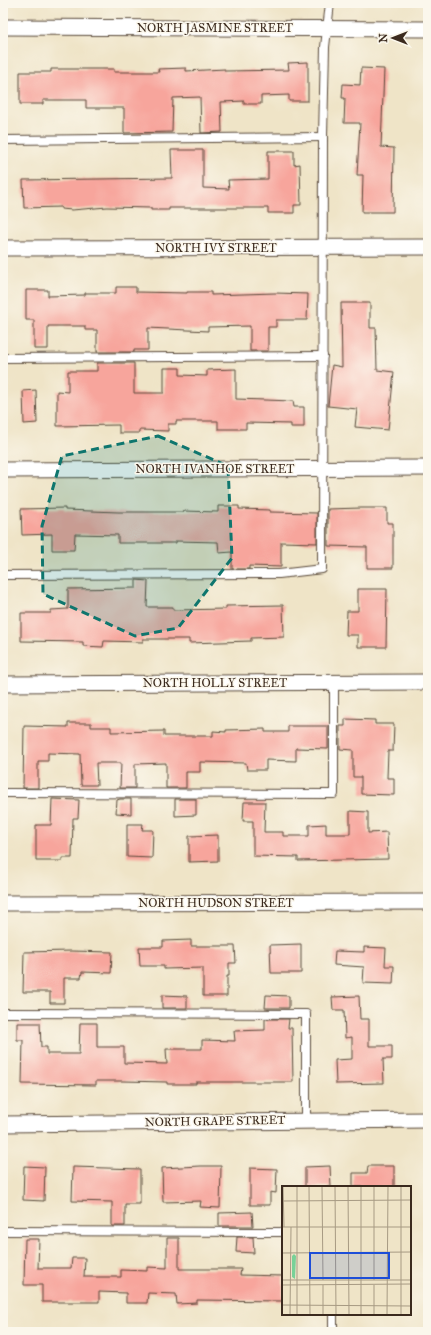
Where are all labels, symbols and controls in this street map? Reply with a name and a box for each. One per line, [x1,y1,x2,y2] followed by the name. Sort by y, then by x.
[373,18,413,58] north arrow
[137,21,293,36] street label: NORTH JASMINE STREET
[377,33,390,43] text: N
[155,241,277,255] street label: NORTH IVY STREET
[136,462,294,476] street label: NORTH IVANHOE STREET
[143,676,287,690] street label: NORTH HOLLY STREET
[138,896,294,910] street label: NORTH HUDSON STREET
[144,1113,286,1129] street label: NORTH GRAPE STREET
[282,1186,411,1315] inset map

